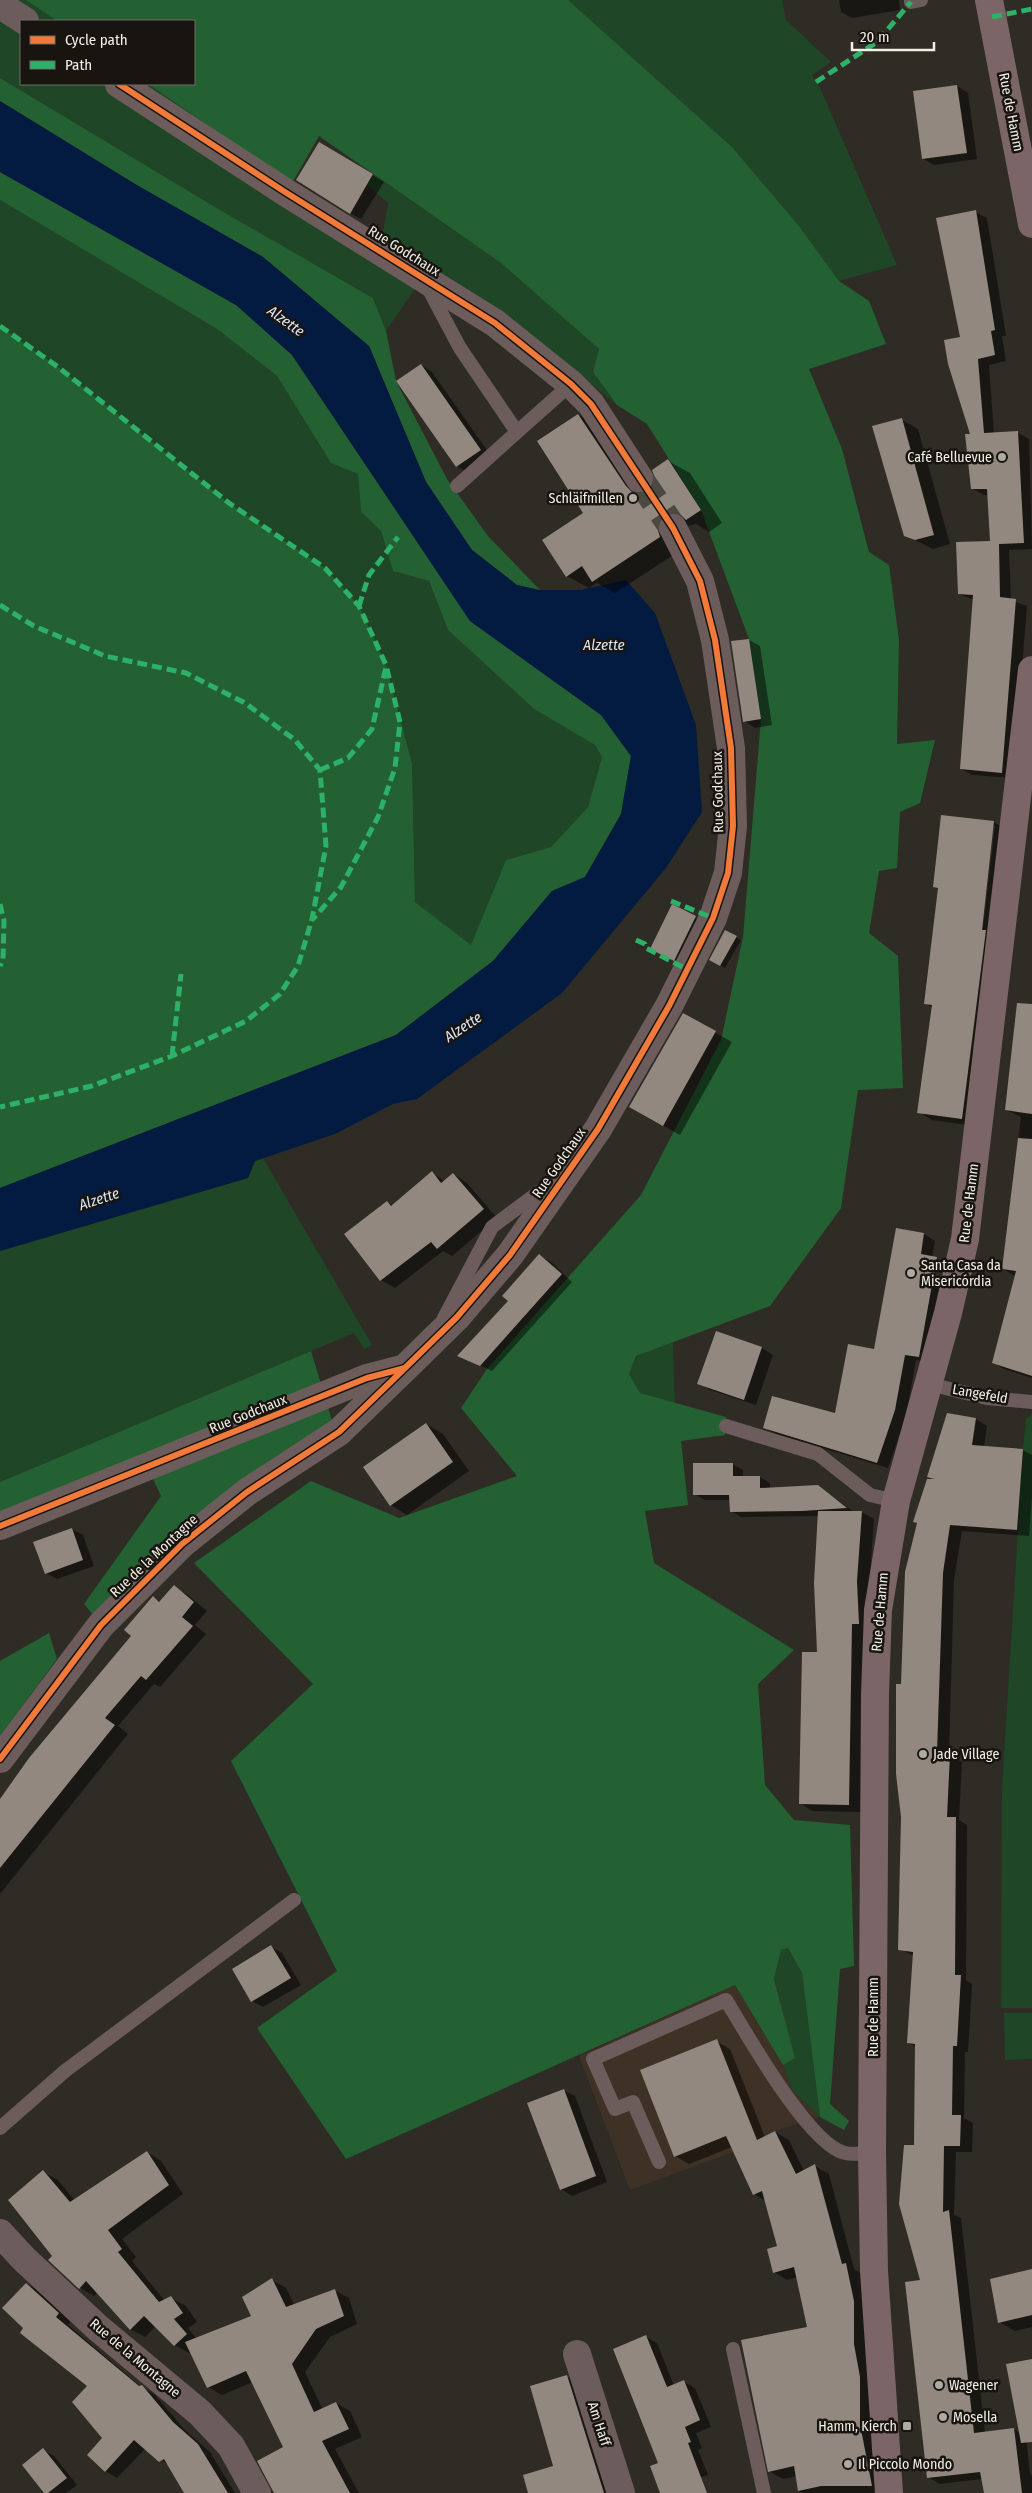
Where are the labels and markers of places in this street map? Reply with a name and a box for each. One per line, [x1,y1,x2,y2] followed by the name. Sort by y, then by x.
[907,449,992,466] place label: Café Belluevue
[996,451,1008,463] marker: Café Belluevue
[548,490,623,507] place label: Schläifmillen
[627,492,639,504] marker: Schläifmillen
[921,1257,1001,1290] place label: Santa Casa da Misericórdia
[905,1267,917,1279] marker: Santa Casa da Misericórdia
[933,1746,999,1763] place label: Jade Village
[917,1748,929,1760] marker: Jade Village
[949,2377,998,2394] place label: Wagener
[933,2379,945,2391] marker: Wagener
[953,2409,998,2426] place label: Mosella
[937,2411,949,2423] marker: Mosella
[818,2418,897,2435] place label: Hamm, Kierch
[901,2420,913,2432] marker: Hamm, Kierch
[858,2456,952,2473] place label: Il Piccolo Mondo
[842,2458,854,2470] marker: Il Piccolo Mondo

